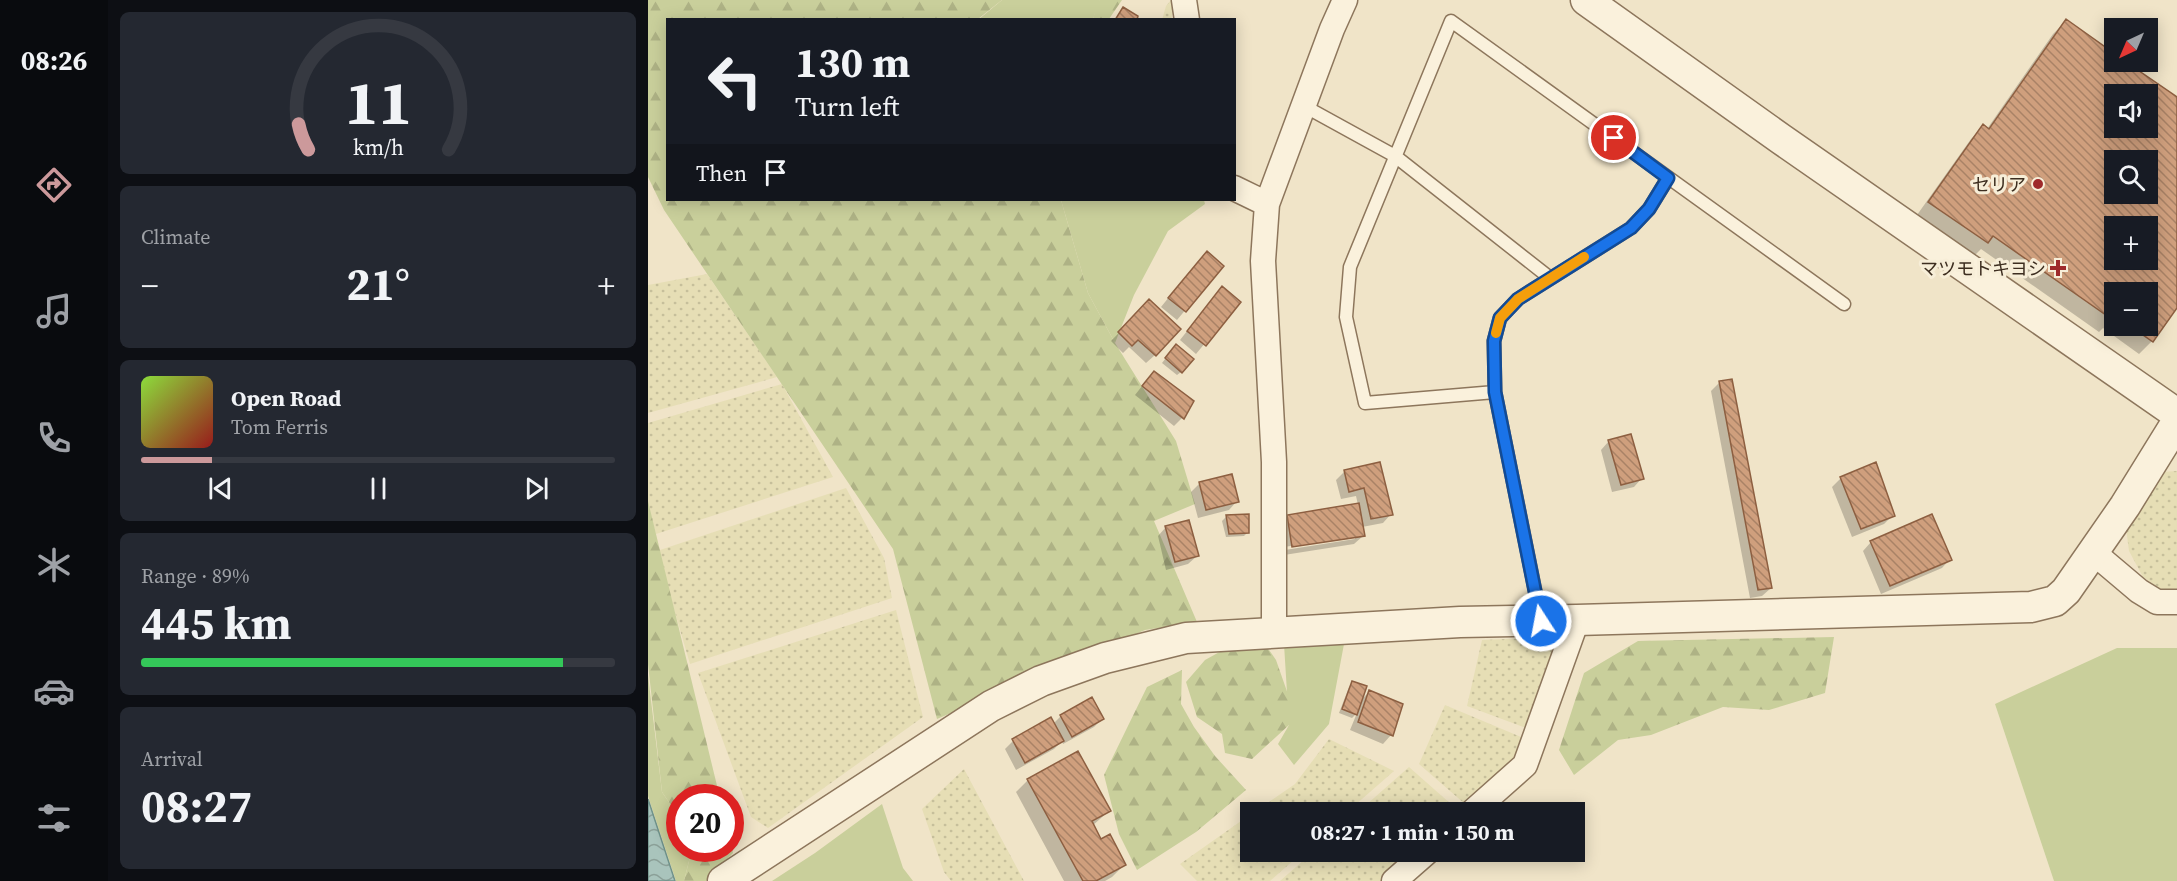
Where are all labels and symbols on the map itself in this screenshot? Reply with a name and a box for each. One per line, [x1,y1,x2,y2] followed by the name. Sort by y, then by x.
[2104,18,2158,72] north arrow
[1588,112,1639,163] pin
[1972,172,2026,197] place label: セリア
[2031,177,2045,191] marker: セリア
[1920,256,2046,281] place label: マツモトキヨシ
[2051,261,2065,275] marker: マツモトキヨシ
[1509,589,1573,653] position arrow
[666,784,744,862] speed limit sign: 20

